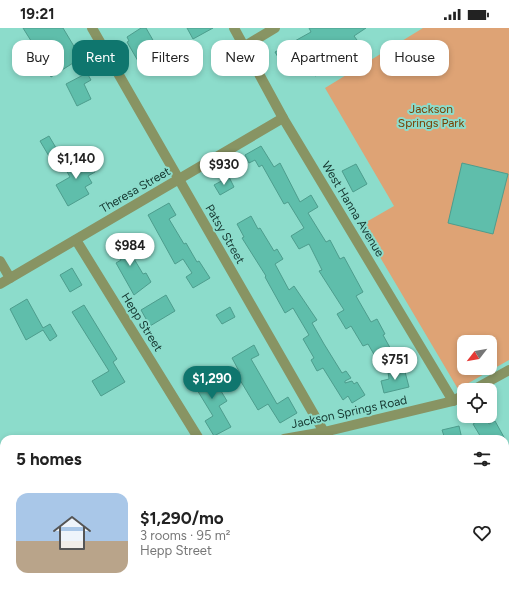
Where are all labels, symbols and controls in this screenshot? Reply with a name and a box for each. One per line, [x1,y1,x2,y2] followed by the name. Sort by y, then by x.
[20,5,55,23] text: 19:21
[12,40,64,76] chip: Buy
[72,40,129,76] chip: Rent
[137,40,203,76] chip: Filters
[211,40,269,76] chip: New
[277,40,372,76] chip: Apartment
[380,40,449,76] chip: House
[398,102,464,130] park label: Jackson Springs Park
[43,146,109,180] pin: $1,140
[57,151,95,166] text: $1,140
[200,152,248,186] pin: $930
[209,157,239,172] text: $930
[319,159,387,260] street label: West Hanna Avenue
[97,164,173,216] street label: Theresa Street
[202,202,248,266] street label: Patsy Street
[106,233,154,267] pin: $984
[115,238,145,253] text: $984
[118,290,166,354] street label: Hepp Street
[457,335,497,375] north arrow
[457,335,497,423] map controls
[371,347,419,381] pin: $751
[381,352,409,367] text: $751
[179,366,245,400] pin: $1,290
[192,371,232,386] text: $1,290
[457,383,497,423] button: locate
[290,393,408,431] street label: Jackson Springs Road
[471,448,493,470] icon: filters
[16,449,82,469] text: 5 homes
[140,508,224,528] text: $1,290/mo
[48,509,96,557] icon: home
[471,522,493,544] icon: heart
[140,528,230,543] text: 3 rooms · 95 m²
[140,543,212,558] text: Hepp Street

